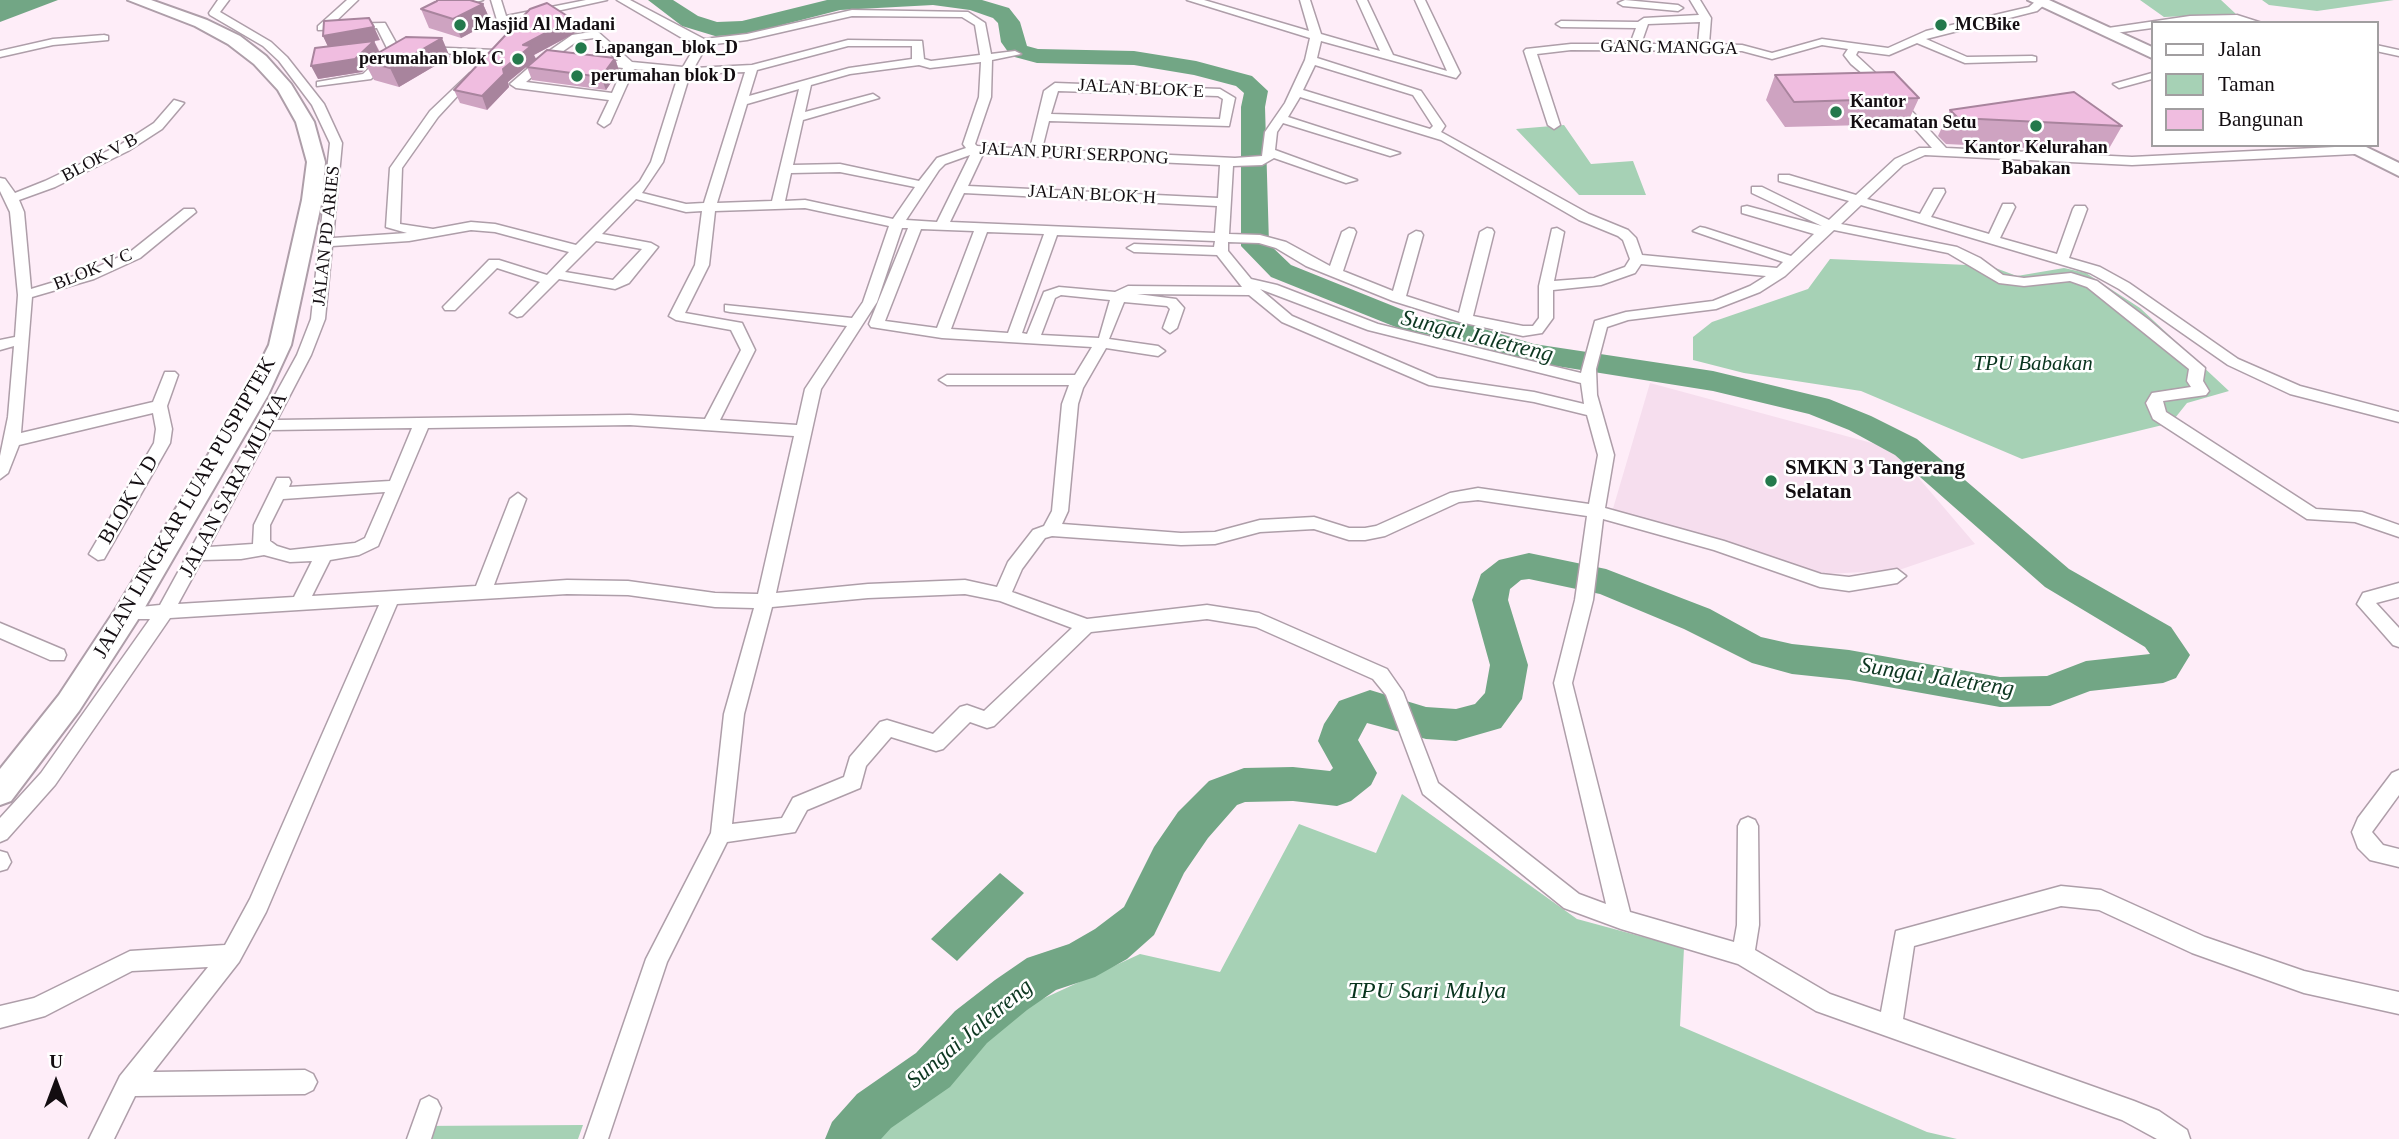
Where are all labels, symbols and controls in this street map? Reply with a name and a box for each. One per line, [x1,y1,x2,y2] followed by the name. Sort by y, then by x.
[474,14,615,36] place label: Masjid Al Madani
[1955,14,2020,36] place label: MCBike
[452,17,468,33] marker: Masjid Al Madani
[1933,17,1949,33] marker: MCBike
[2150,21,2378,147] legend
[1600,36,1738,60] street label: GANG MANGGA
[595,37,738,59] place label: Lapangan_blok_D
[2218,37,2261,61] text: Jalan
[573,40,589,56] marker: Lapangan_blok_D
[359,48,504,70] place label: perumahan blok C
[510,51,526,67] marker: perumahan blok C
[591,65,736,87] place label: perumahan blok D
[569,68,585,84] marker: perumahan blok D
[2218,72,2275,96] text: Taman
[1078,75,1204,103] street label: JALAN BLOK E
[1850,91,1976,134] place label: Kantor Kecamatan Setu
[1828,104,1844,120] marker: Kantor Kecamatan Setu
[2218,107,2303,131] text: Bangunan
[2028,118,2044,134] marker: Kantor Kelurahan Babakan
[58,129,142,187] street label: BLOK V B
[1964,137,2108,180] place label: Kantor Kelurahan Babakan
[979,138,1169,170] street label: JALAN PURI SERPONG
[309,165,345,307] street label: JALAN PD ARIES
[1028,181,1156,209] street label: JALAN BLOK H
[50,244,136,296] street label: BLOK V C
[1398,305,1556,369] water label: Sungai Jaletreng
[1973,351,2093,377] park label: TPU Babakan
[88,353,282,663] street label: JALAN LINGKAR LUAR PUSPIPTEK
[175,388,293,582] street label: JALAN SARA MULYA
[94,451,164,549] street label: BLOK V D
[1785,456,1965,506] place label: SMKN 3 Tangerang Selatan
[1763,473,1779,489] marker: SMKN 3 Tangerang Selatan
[1858,652,2016,704] water label: Sungai Jaletreng
[902,973,1038,1095] water label: Sungai Jaletreng
[1348,978,1506,1006] park label: TPU Sari Mulya
[21,1048,91,1118] north arrow
[49,1051,63,1072] text: U

